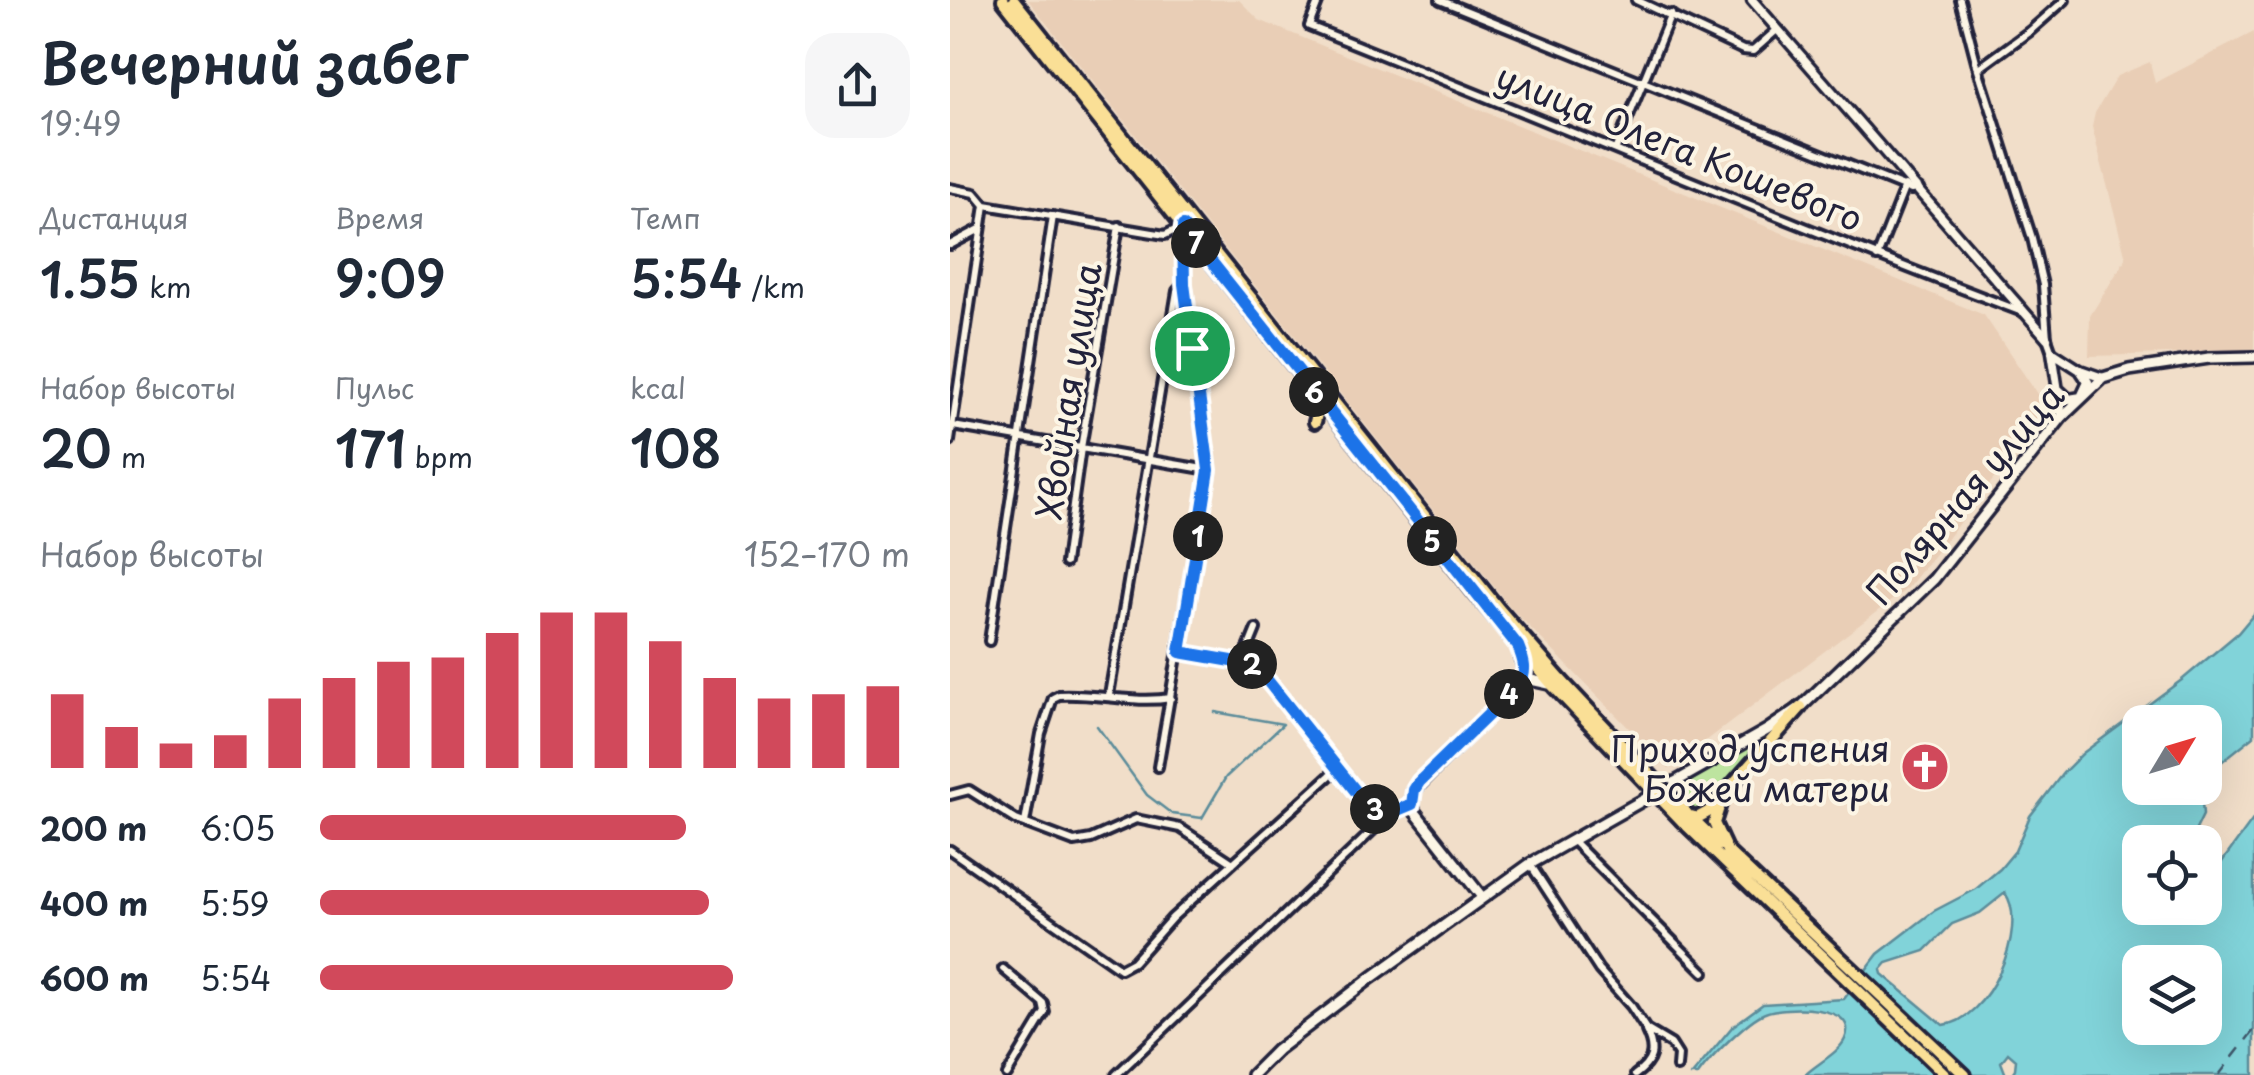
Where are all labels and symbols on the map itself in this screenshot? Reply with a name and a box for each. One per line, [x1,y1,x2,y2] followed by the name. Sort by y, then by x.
[1489,48,1871,244] street label: улица Олега Кошевого
[1171,218,1221,268] pin: 7
[1021,259,1113,523] street label: Хвойная улица
[1150,306,1235,391] pin
[1289,367,1339,417] pin: 6
[1852,370,2076,616] street label: Полярная улица
[1173,511,1223,561] pin: 1
[1407,516,1457,566] pin: 5
[1227,639,1277,689] pin: 2
[1484,669,1534,719] pin: 4
[2122,705,2222,805] north arrow
[1610,721,1890,814] place label: Приход успения Божей матери
[1899,741,1951,793] church icon: Приход успения Божей матери
[1350,784,1400,834] pin: 3

